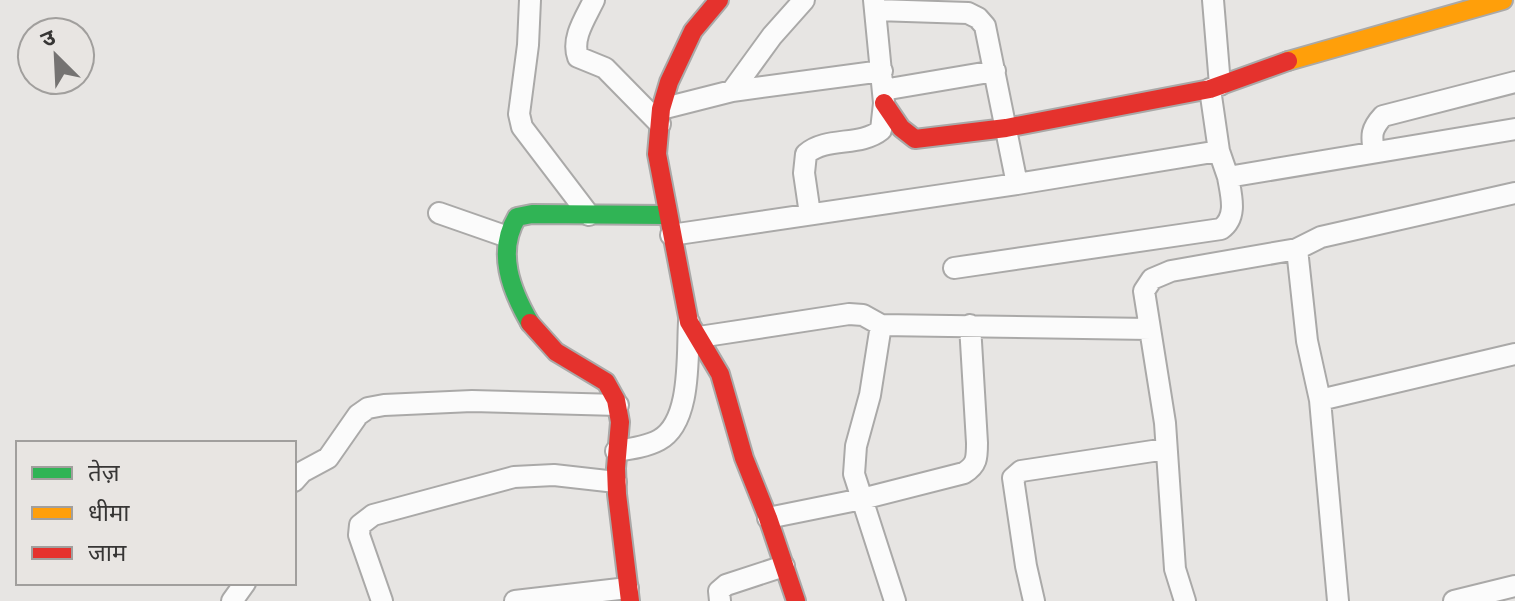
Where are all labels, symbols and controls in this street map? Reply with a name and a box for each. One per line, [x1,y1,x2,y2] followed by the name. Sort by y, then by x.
[16,16,96,96] north arrow
[37,23,60,53] text: उ
[16,441,296,585] legend
[88,459,121,487] text: तेज़
[88,499,130,527] text: धीमा
[88,539,127,567] text: जाम

